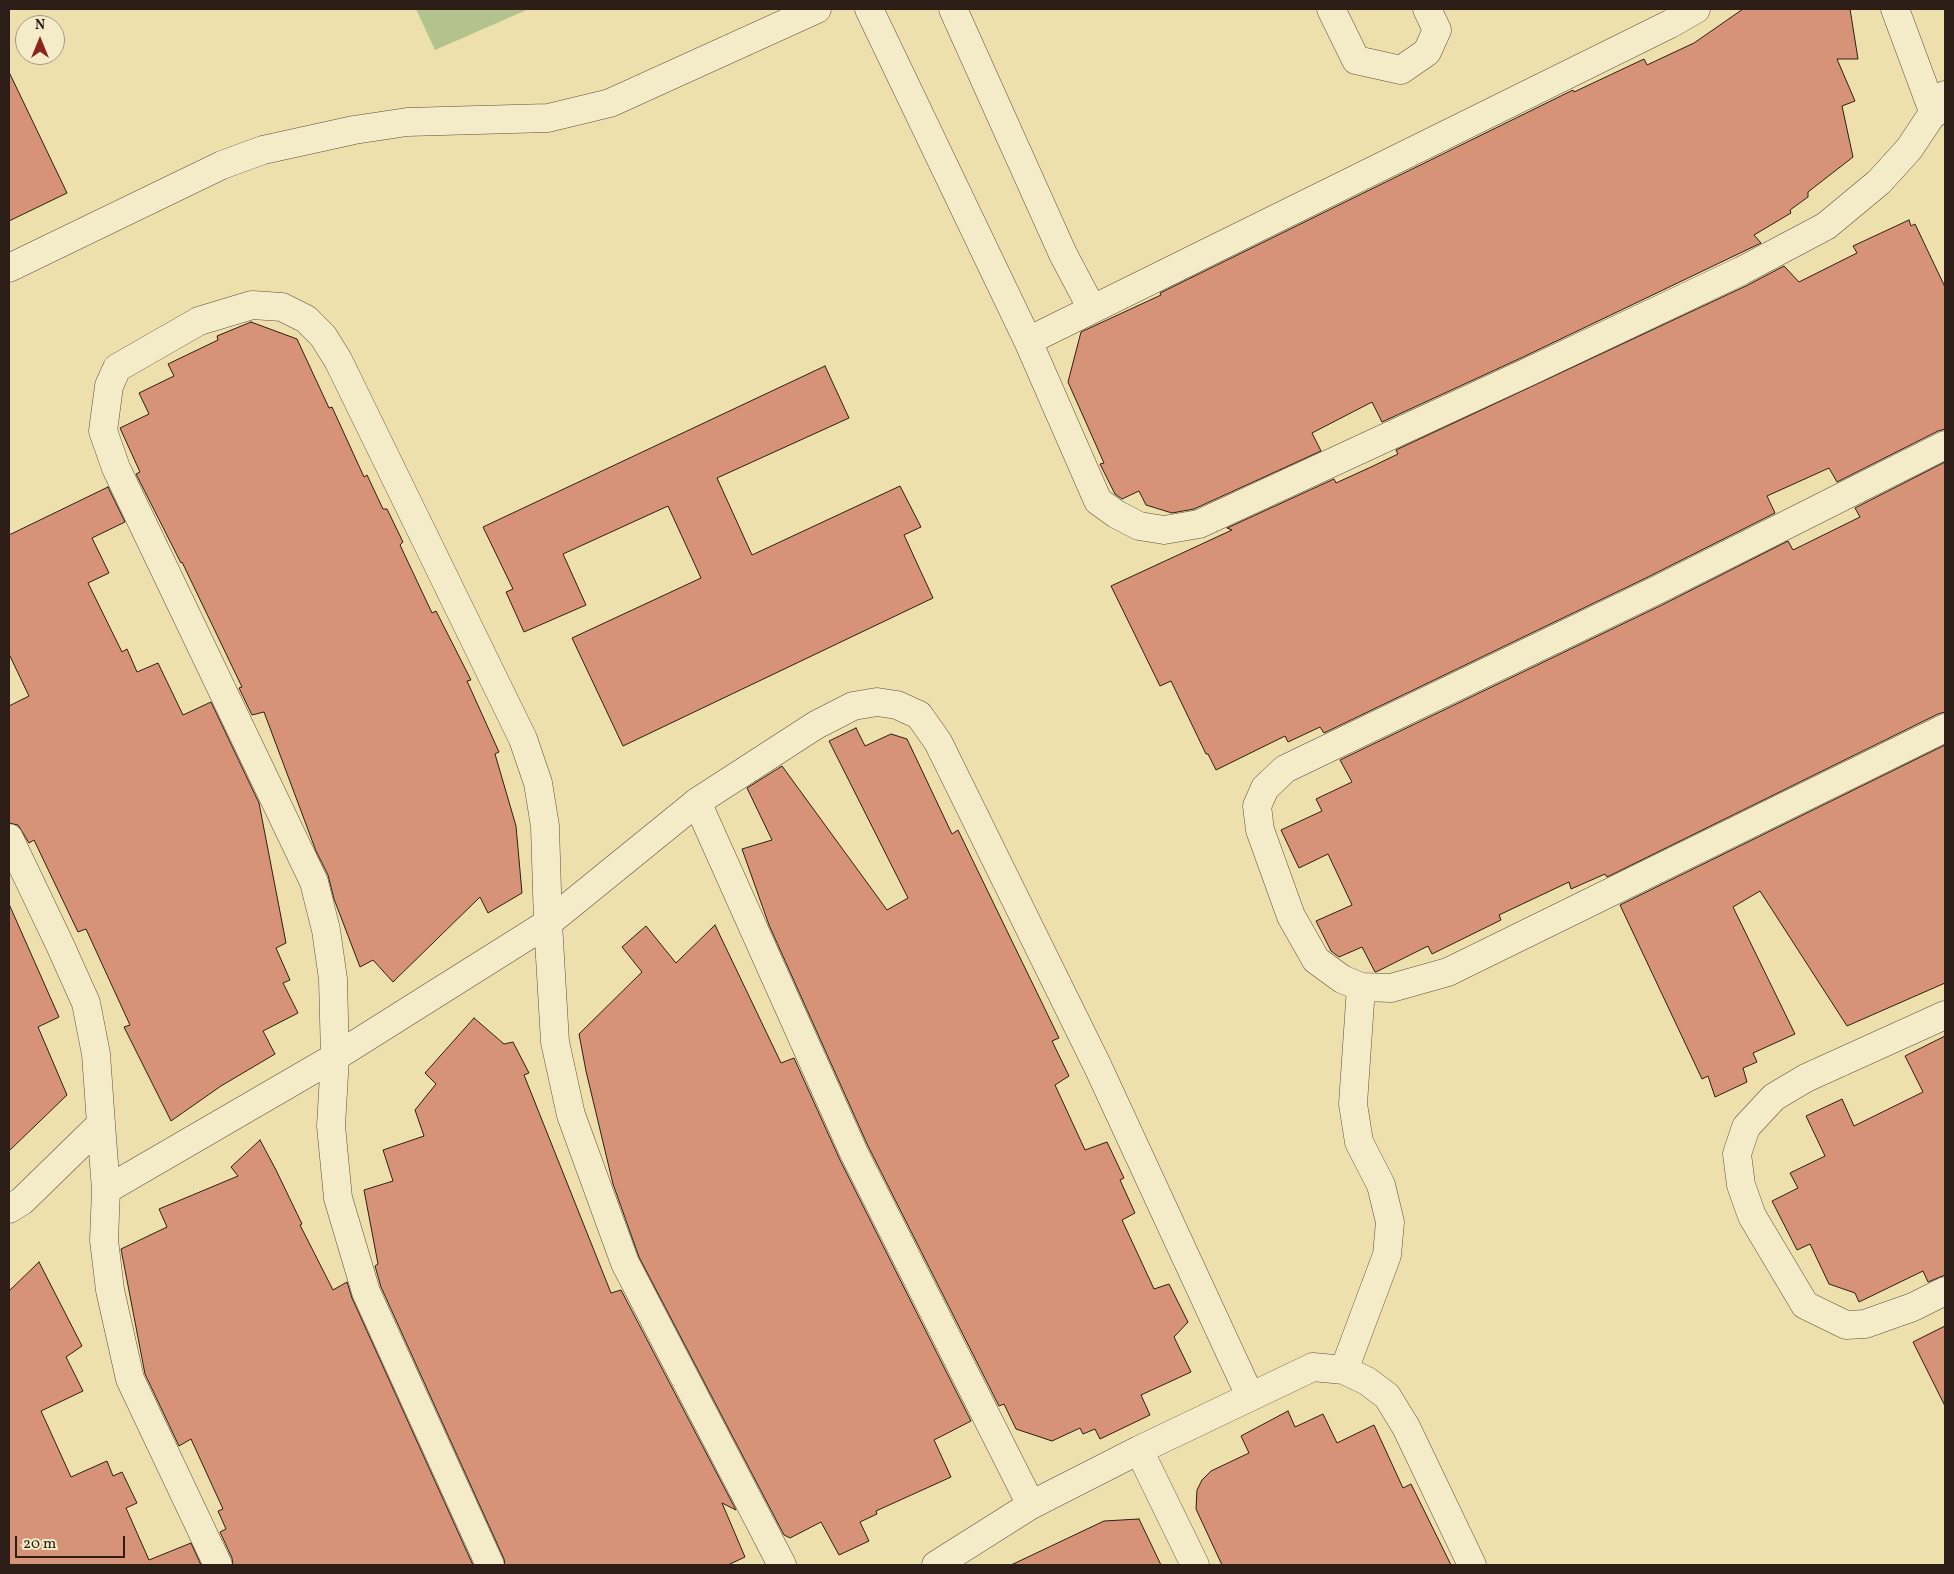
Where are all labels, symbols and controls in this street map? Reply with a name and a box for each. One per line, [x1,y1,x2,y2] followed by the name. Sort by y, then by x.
[15,15,65,65] north arrow
[35,16,45,35] text: N
[18,1526,128,1558] scale bar
[23,1534,56,1555] text: 20 m

